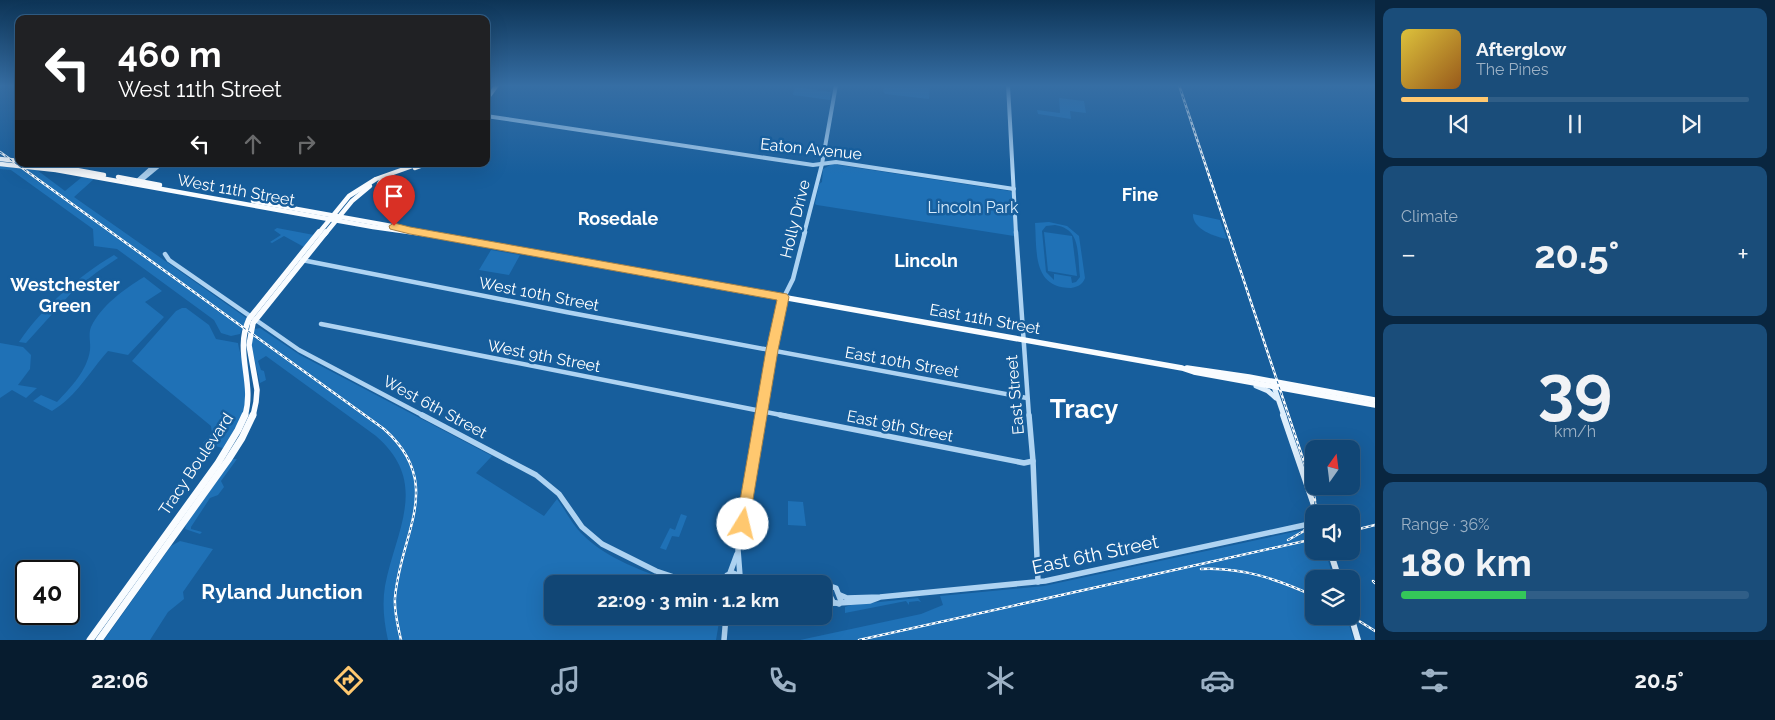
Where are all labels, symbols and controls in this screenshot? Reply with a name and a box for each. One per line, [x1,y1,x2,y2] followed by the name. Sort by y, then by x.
[118,34,222,75] text: 460 m
[35,35,100,100] icon: left
[1476,38,1566,60] text: Afterglow
[1476,60,1548,79] text: The Pines
[118,76,282,102] text: West 11th Street
[1445,110,1473,138] icon: previous
[1561,110,1589,138] icon: pause
[1677,110,1705,138] icon: next
[186,130,214,158] icon: left
[239,130,267,158] icon: ahead
[292,130,320,158] icon: right
[759,134,863,164] street label: Eaton Avenue
[176,170,297,210] street label: West 11th Street
[373,175,415,226] pin
[776,178,814,260] street label: Holly Drive
[380,182,408,210] icon: arrive
[1122,184,1159,205] district label: Fine
[928,198,1019,217] park label: Lincoln Park
[1401,207,1458,226] text: Climate
[578,208,659,229] district label: Rosedale
[1534,232,1619,277] text: 20.5°
[1401,238,1416,271] text: −
[1737,238,1749,271] text: +
[894,250,958,271] district label: Lincoln
[477,273,601,315] street label: West 10th Street
[10,274,120,316] district label: Westchester Green
[928,300,1043,338] street label: East 11th Street
[486,336,603,376] street label: West 9th Street
[844,343,961,381] street label: East 10th Street
[1538,351,1612,427] text: 39
[1002,354,1028,436] street label: East Street
[380,372,491,443] street label: West 6th Street
[1050,394,1118,424] district label: Tracy
[845,406,955,446] street label: East 9th Street
[155,409,237,519] street label: Tracy Boulevard
[1554,422,1596,441] text: km/h
[1305,440,1360,495] north arrow
[1305,440,1360,625] map controls
[716,497,768,549] position arrow
[1305,505,1360,560] button: sound
[1401,515,1489,534] text: Range · 36%
[1030,530,1161,578] street label: East 6th Street
[1401,540,1532,585] text: 180 km
[15,560,80,625] speed limit sign: 40
[1305,570,1360,625] button: layers
[201,579,363,604] district label: Ryland Junction
[597,589,779,611] text: 22:09 · 3 min · 1.2 km
[331,663,366,698] icon: directions
[548,663,583,698] icon: music
[765,663,800,698] icon: phone
[983,663,1018,698] icon: climate
[1200,663,1235,698] icon: car
[1417,663,1452,698] icon: filters
[91,667,148,693] text: 22:06
[1634,667,1684,693] text: 20.5°

